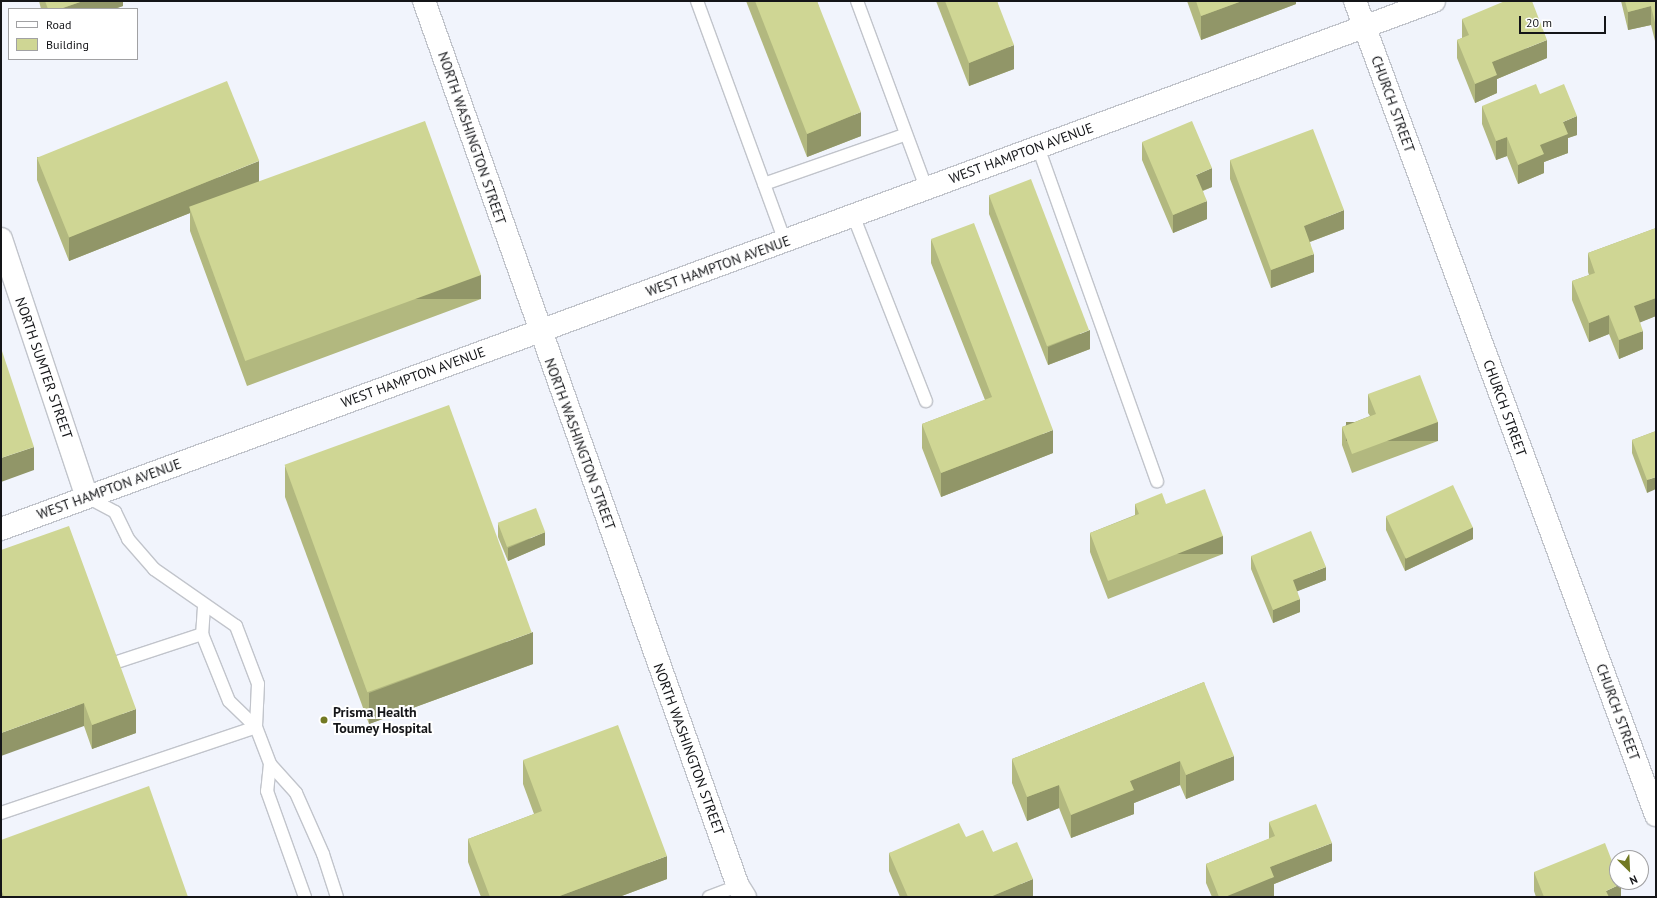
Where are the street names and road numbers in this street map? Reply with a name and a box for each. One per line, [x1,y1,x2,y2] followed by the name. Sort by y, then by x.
[434,49,510,227] street label: NORTH WASHINGTON STREET
[1368,53,1418,155] street label: CHURCH STREET
[946,119,1096,187] street label: WEST HAMPTON AVENUE
[643,232,793,300] street label: WEST HAMPTON AVENUE
[12,295,76,441] street label: NORTH SUMTER STREET
[338,343,488,411] street label: WEST HAMPTON AVENUE
[541,356,619,532] street label: NORTH WASHINGTON STREET
[1480,357,1530,459] street label: CHURCH STREET
[34,455,184,523] street label: WEST HAMPTON AVENUE
[650,661,728,837] street label: NORTH WASHINGTON STREET
[1593,661,1643,763] street label: CHURCH STREET

